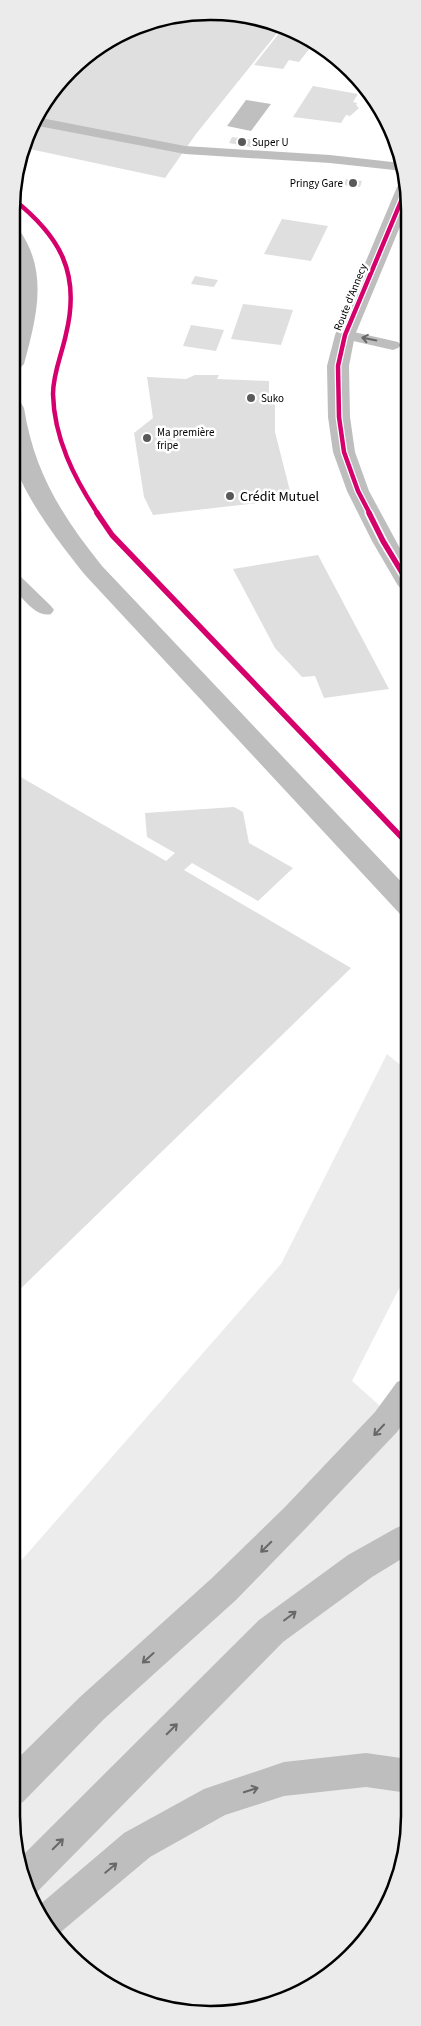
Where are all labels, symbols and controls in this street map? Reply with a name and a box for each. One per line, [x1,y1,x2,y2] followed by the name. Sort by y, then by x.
[252,135,289,150] place label: Super U
[236,136,248,148] marker: Super U
[290,176,344,191] place label: Pringy Gare
[347,177,359,189] marker: Pringy Gare
[330,261,371,333] street label: Route d'Annecy
[362,334,378,344] one-way arrow
[261,391,284,406] place label: Suko
[245,392,257,404] marker: Suko
[157,425,215,453] place label: Ma première fripe
[141,432,153,444] marker: Ma première fripe
[240,487,319,507] place label: Crédit Mutuel
[224,490,236,502] marker: Crédit Mutuel
[373,1423,385,1436] one-way arrow
[261,1540,273,1552] one-way arrow
[283,1611,296,1622] one-way arrow
[141,1652,154,1663] one-way arrow
[166,1723,178,1735] one-way arrow
[243,1784,259,1794] one-way arrow
[52,1838,64,1850] one-way arrow
[104,1862,117,1874] one-way arrow

